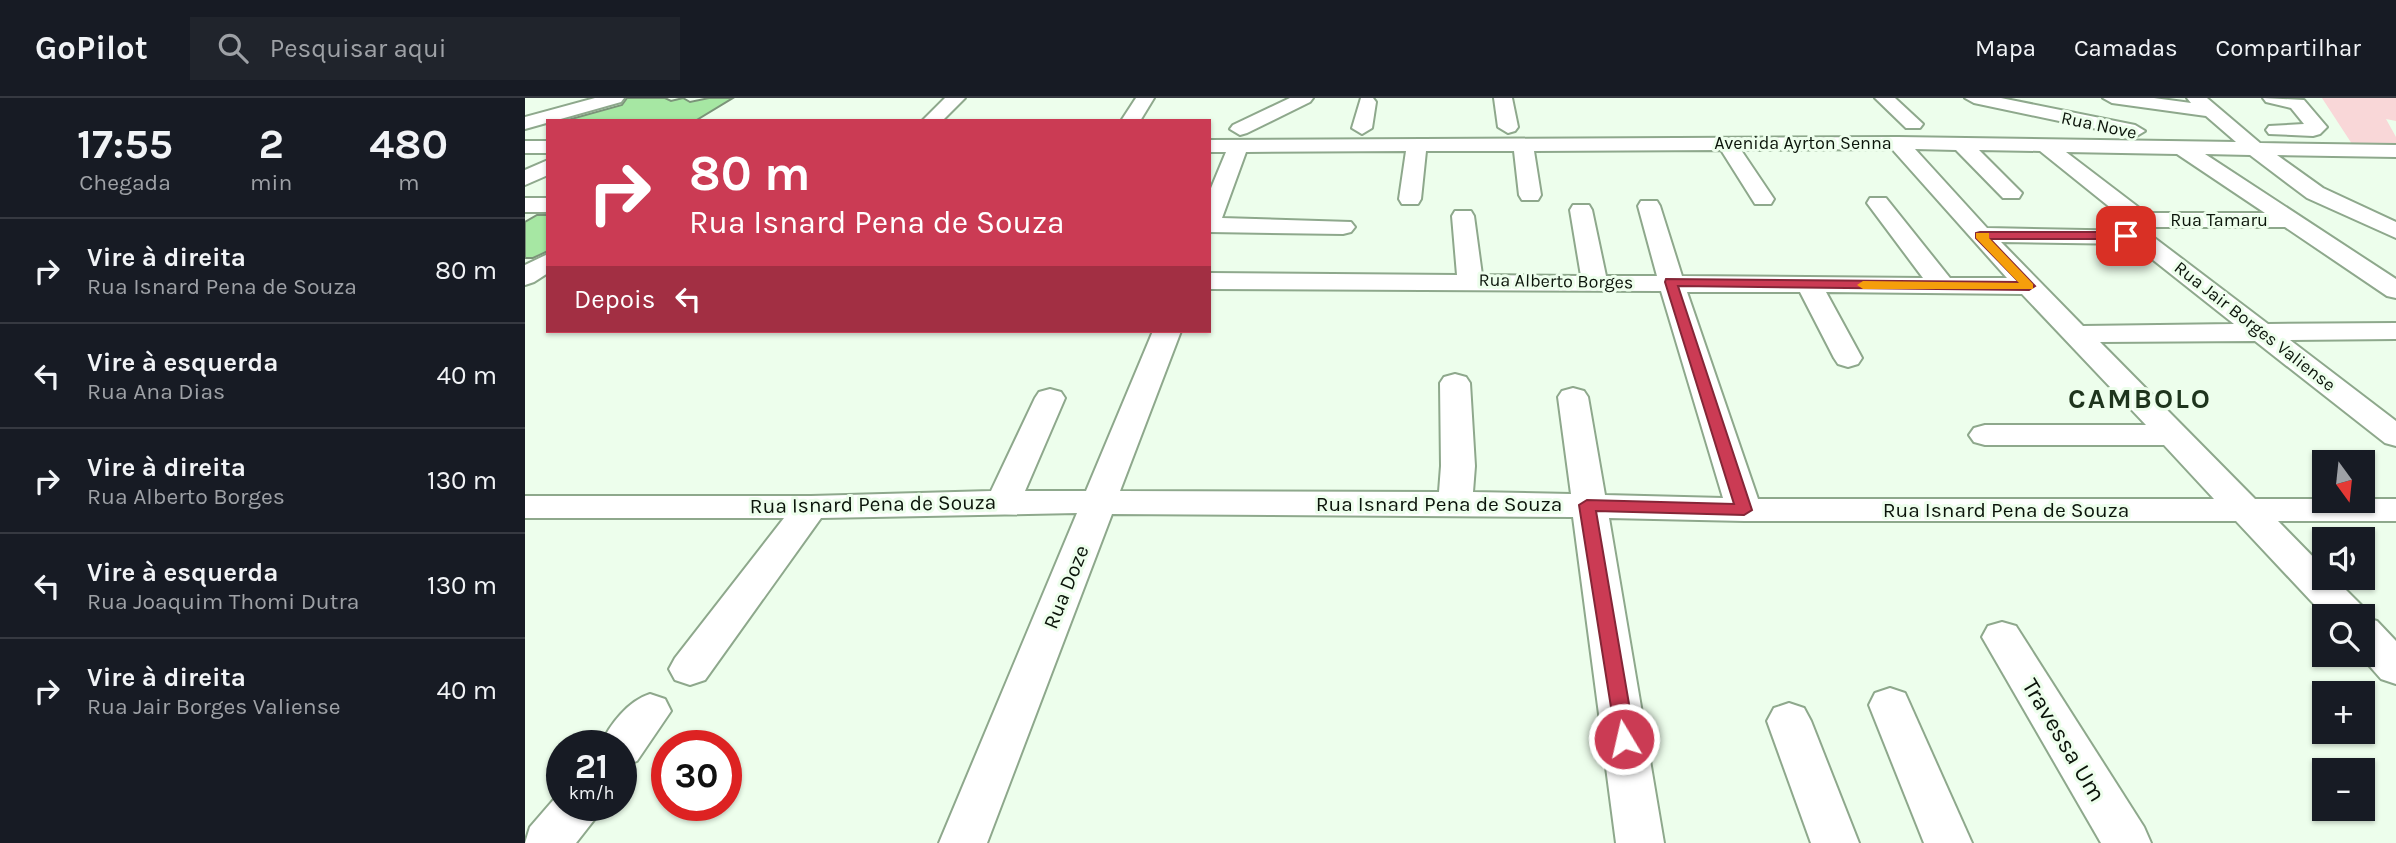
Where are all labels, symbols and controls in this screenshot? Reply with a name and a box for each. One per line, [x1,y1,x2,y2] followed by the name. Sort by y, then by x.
[190,17,680,80] search box
[35,29,148,67] text: GoPilot
[214,29,252,67] icon: search
[270,33,446,64] text: Pesquisar aqui
[1975,34,2036,62] text: Mapa
[2074,34,2178,62] text: Camadas
[2216,34,2361,62] text: Compartilhar
[2059,106,2139,144] street label: Rua Nove
[77,119,173,169] text: 17:55
[258,119,284,169] text: 2
[369,119,448,169] text: 480
[1714,132,1892,154] street label: Avenida Ayrton Senna
[689,145,811,202] text: 80 m
[574,147,665,238] icon: right
[79,169,171,196] text: Chegada
[250,169,292,196] text: min
[398,169,419,196] text: m
[689,204,1065,241] text: Rua Isnard Pena de Souza
[2096,206,2156,266] pin
[2170,209,2268,231] street label: Rua Tamaru
[2107,217,2145,255] icon: arrive
[87,242,246,273] text: Vire à direita
[28,252,66,290] icon: right
[435,255,497,286] text: 80 m
[2170,256,2340,396] street label: Rua Jair Borges Valiense
[1478,269,1634,293] street label: Rua Alberto Borges
[87,273,357,300] text: Rua Isnard Pena de Souza
[669,280,707,318] icon: left
[574,284,655,315] text: Depois
[87,347,278,378] text: Vire à esquerda
[28,357,66,395] icon: left
[437,360,497,391] text: 40 m
[87,378,225,405] text: Rua Ana Dias
[2068,382,2212,415] district label: CAMBOLO
[2312,450,2375,513] north arrow
[2312,450,2375,821] map controls
[87,452,246,483] text: Vire à direita
[28,462,66,500] icon: right
[427,465,497,496] text: 130 m
[87,483,285,510] text: Rua Alberto Borges
[750,490,996,518] street label: Rua Isnard Pena de Souza
[1316,492,1562,516] street label: Rua Isnard Pena de Souza
[1883,498,2129,522] street label: Rua Isnard Pena de Souza
[2312,527,2375,590] button: sound
[1038,542,1094,632] street label: Rua Doze
[87,557,278,588] text: Vire à esquerda
[28,567,66,605] icon: left
[427,570,497,601] text: 130 m
[87,588,359,615] text: Rua Joaquim Thomi Dutra
[2312,604,2375,667] button: search
[87,662,246,693] text: Vire à direita
[28,672,66,710] icon: right
[2016,673,2112,807] street label: Travessa Um
[437,675,497,706] text: 40 m
[2312,681,2375,744] button: +
[87,693,341,720] text: Rua Jair Borges Valiense
[1587,702,1661,776] position arrow
[651,730,742,821] speed limit sign: 30
[575,746,608,787] text: 21
[2312,758,2375,821] button: −
[569,782,614,804] text: km/h

